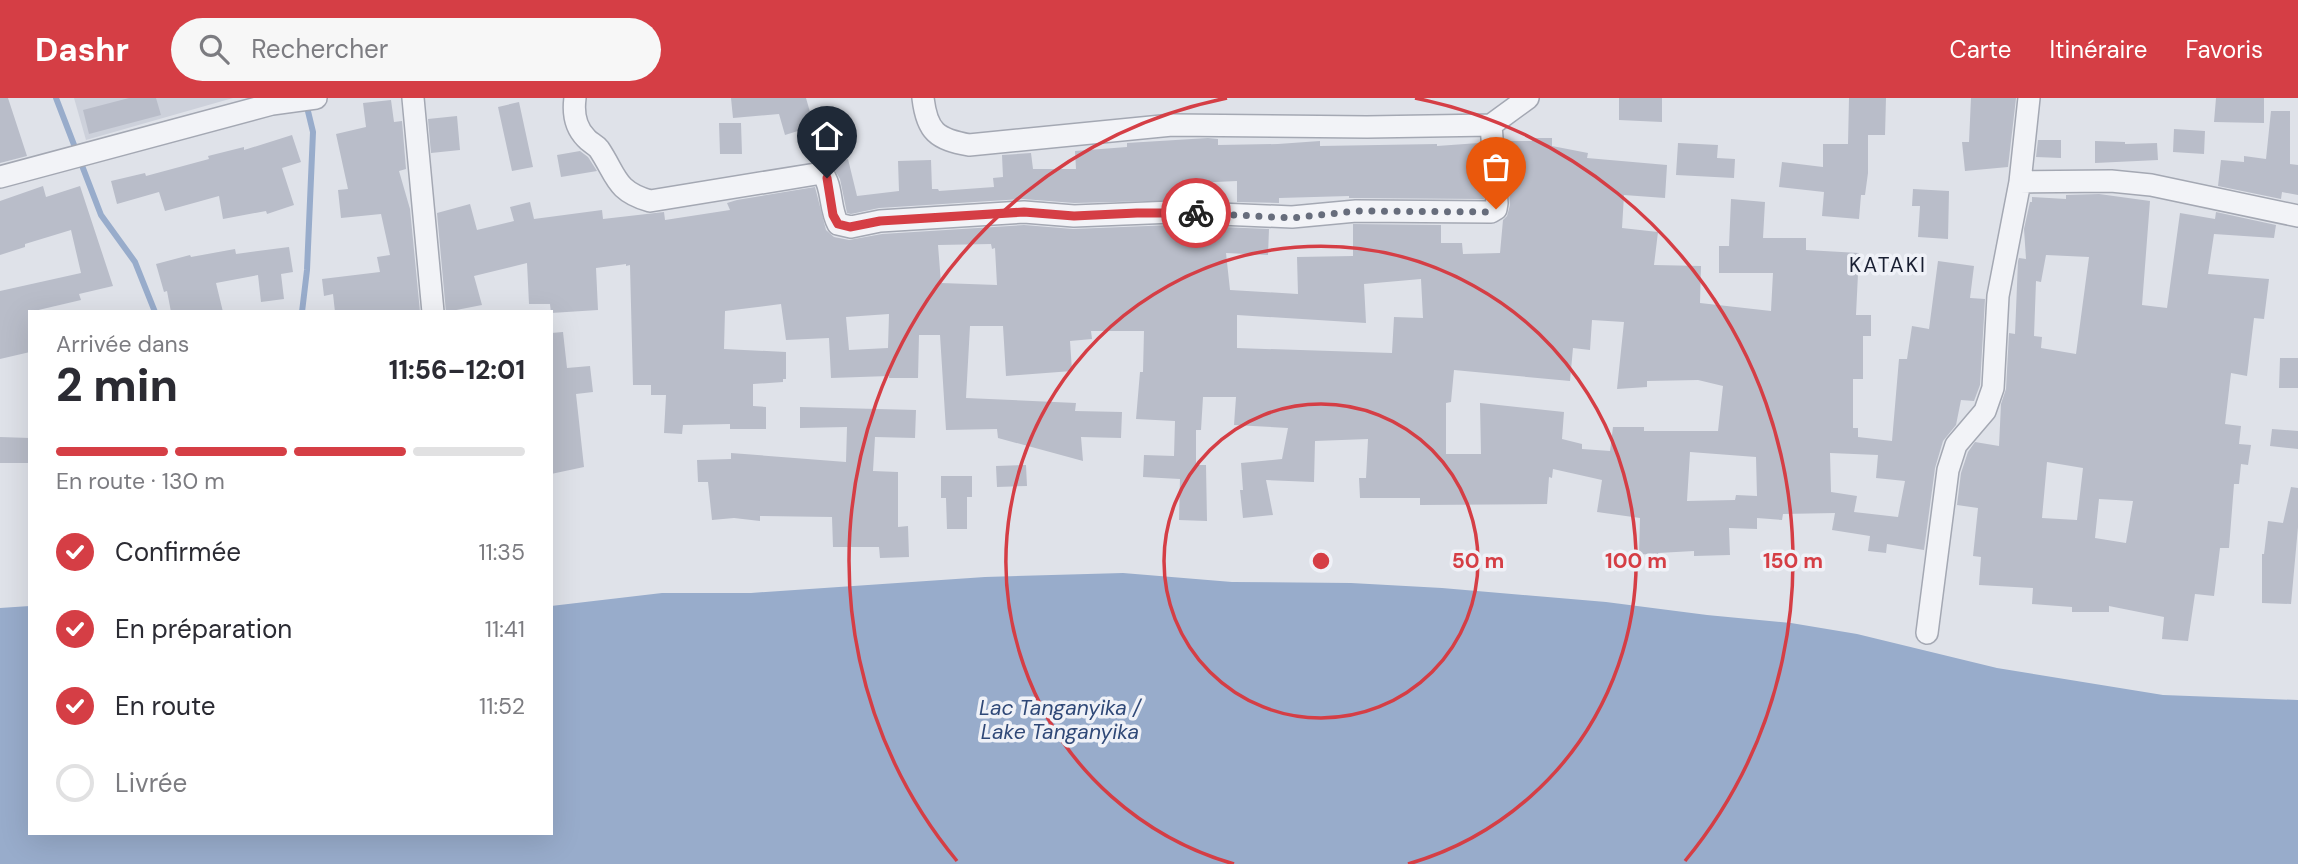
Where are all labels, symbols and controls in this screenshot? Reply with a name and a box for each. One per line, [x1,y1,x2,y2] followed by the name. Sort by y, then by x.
[171,18,661,81] search box
[35,28,129,71] text: Dashr
[195,30,233,68] icon: search
[251,32,388,66] text: Rechercher
[1950,34,2011,65] text: Carte
[2049,34,2147,65] text: Itinéraire
[2185,34,2263,65] text: Favoris
[797,106,857,178] pin
[808,117,846,155] icon: home
[1466,137,1526,209] pin
[1477,148,1515,186] icon: bag
[1161,178,1231,248] courier
[1177,194,1215,232] icon: bike
[1849,251,1927,279] district label: KATAKI
[56,329,189,359] text: Arrivée dans
[389,353,525,387] text: 11:56–12:01
[56,355,178,415] text: 2 min
[56,466,225,496] text: En route · 130 m
[56,533,94,571] icon: check
[115,535,241,569] text: Confirmée
[478,537,525,567] text: 11:35
[1452,547,1504,575] text: 50 m
[1605,547,1667,575] text: 100 m
[1763,547,1823,575] text: 150 m
[1309,549,1333,573] centre of rings
[56,610,94,648] icon: check
[115,612,292,646] text: En préparation
[485,614,525,644] text: 11:41
[56,687,94,725] icon: check
[115,689,216,723] text: En route
[479,691,525,721] text: 11:52
[979,694,1143,746] water label: Lac Tanganyika / Lake Tanganyika
[115,766,187,800] text: Livrée

